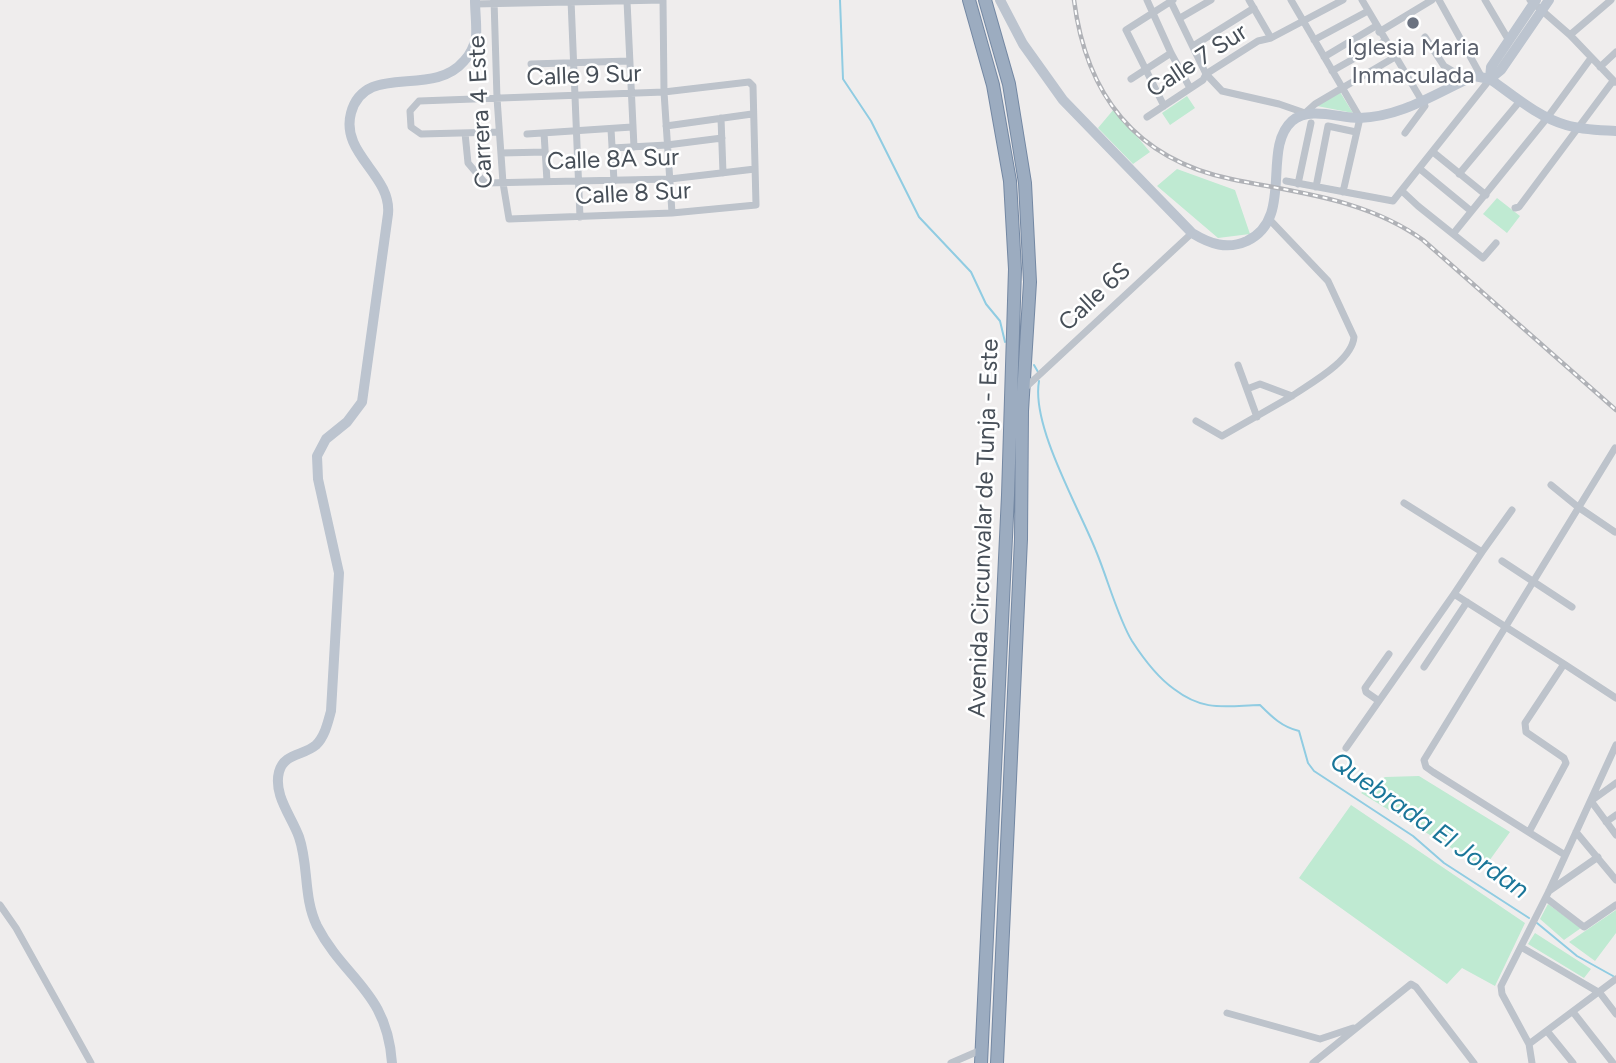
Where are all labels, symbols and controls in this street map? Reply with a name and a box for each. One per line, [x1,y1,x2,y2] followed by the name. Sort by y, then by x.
[1405,15,1421,31] marker: Iglesia Maria Inmaculada
[1141,18,1253,104] street label: Calle 7 Sur
[1347,34,1479,90] place label: Iglesia Maria Inmaculada
[463,35,499,189] street label: Carrera 4 Este
[526,60,642,92] street label: Calle 9 Sur
[546,143,680,177] street label: Calle 8A Sur
[574,177,692,211] street label: Calle 8 Sur
[1053,257,1137,337] street label: Calle 6S
[963,338,1005,718] street label: Avenida Circunvalar de Tunja - Este
[1324,746,1534,906] water label: Quebrada El Jordan

